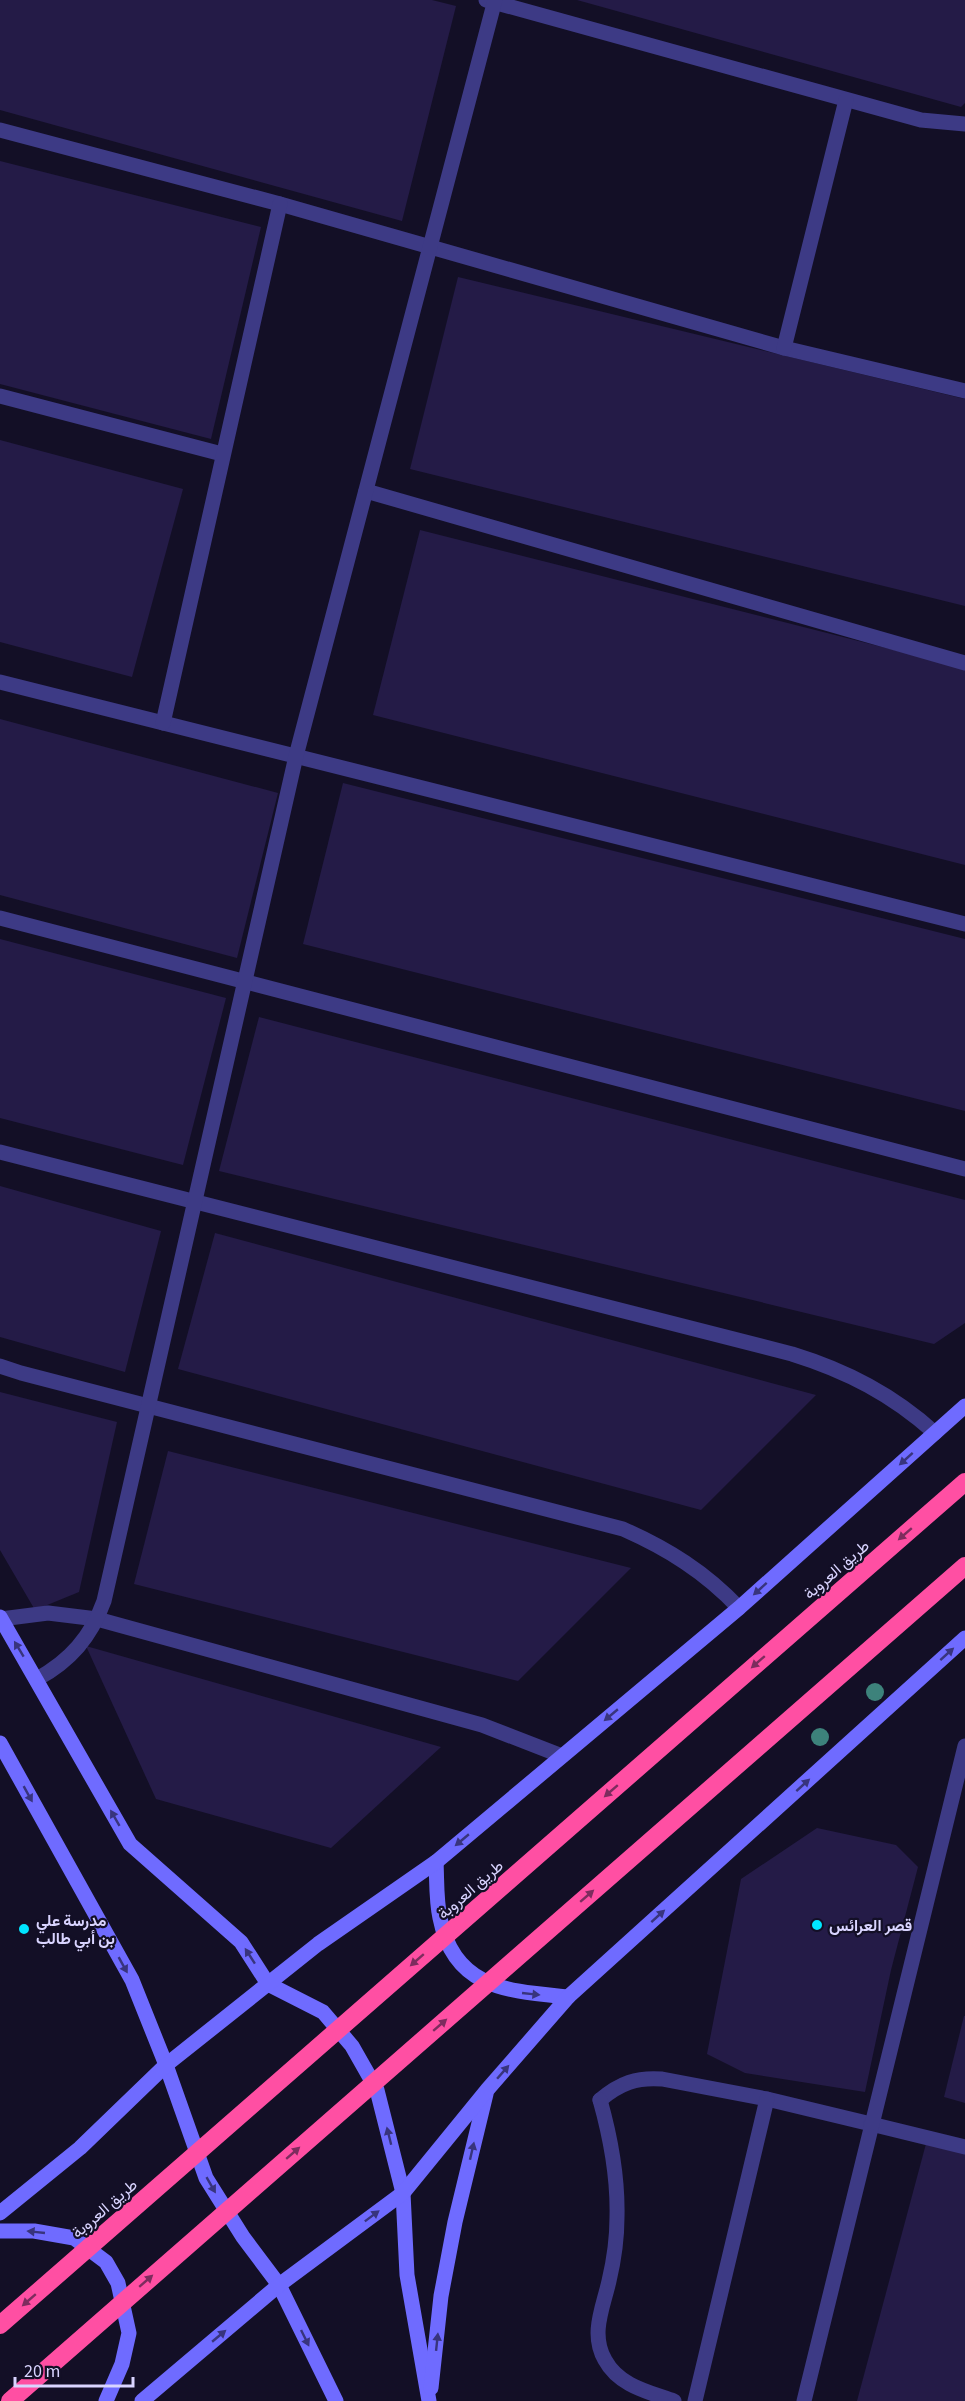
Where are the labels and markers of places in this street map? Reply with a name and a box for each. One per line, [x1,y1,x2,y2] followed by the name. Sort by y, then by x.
[36,1910,115,1952] place label: مدرسة علي بن أبي طالب
[829,1915,912,1937] place label: قصر العرائس
[810,1918,824,1932] marker: قصر العرائس
[17,1922,31,1936] marker: مدرسة علي بن أبي طالب

